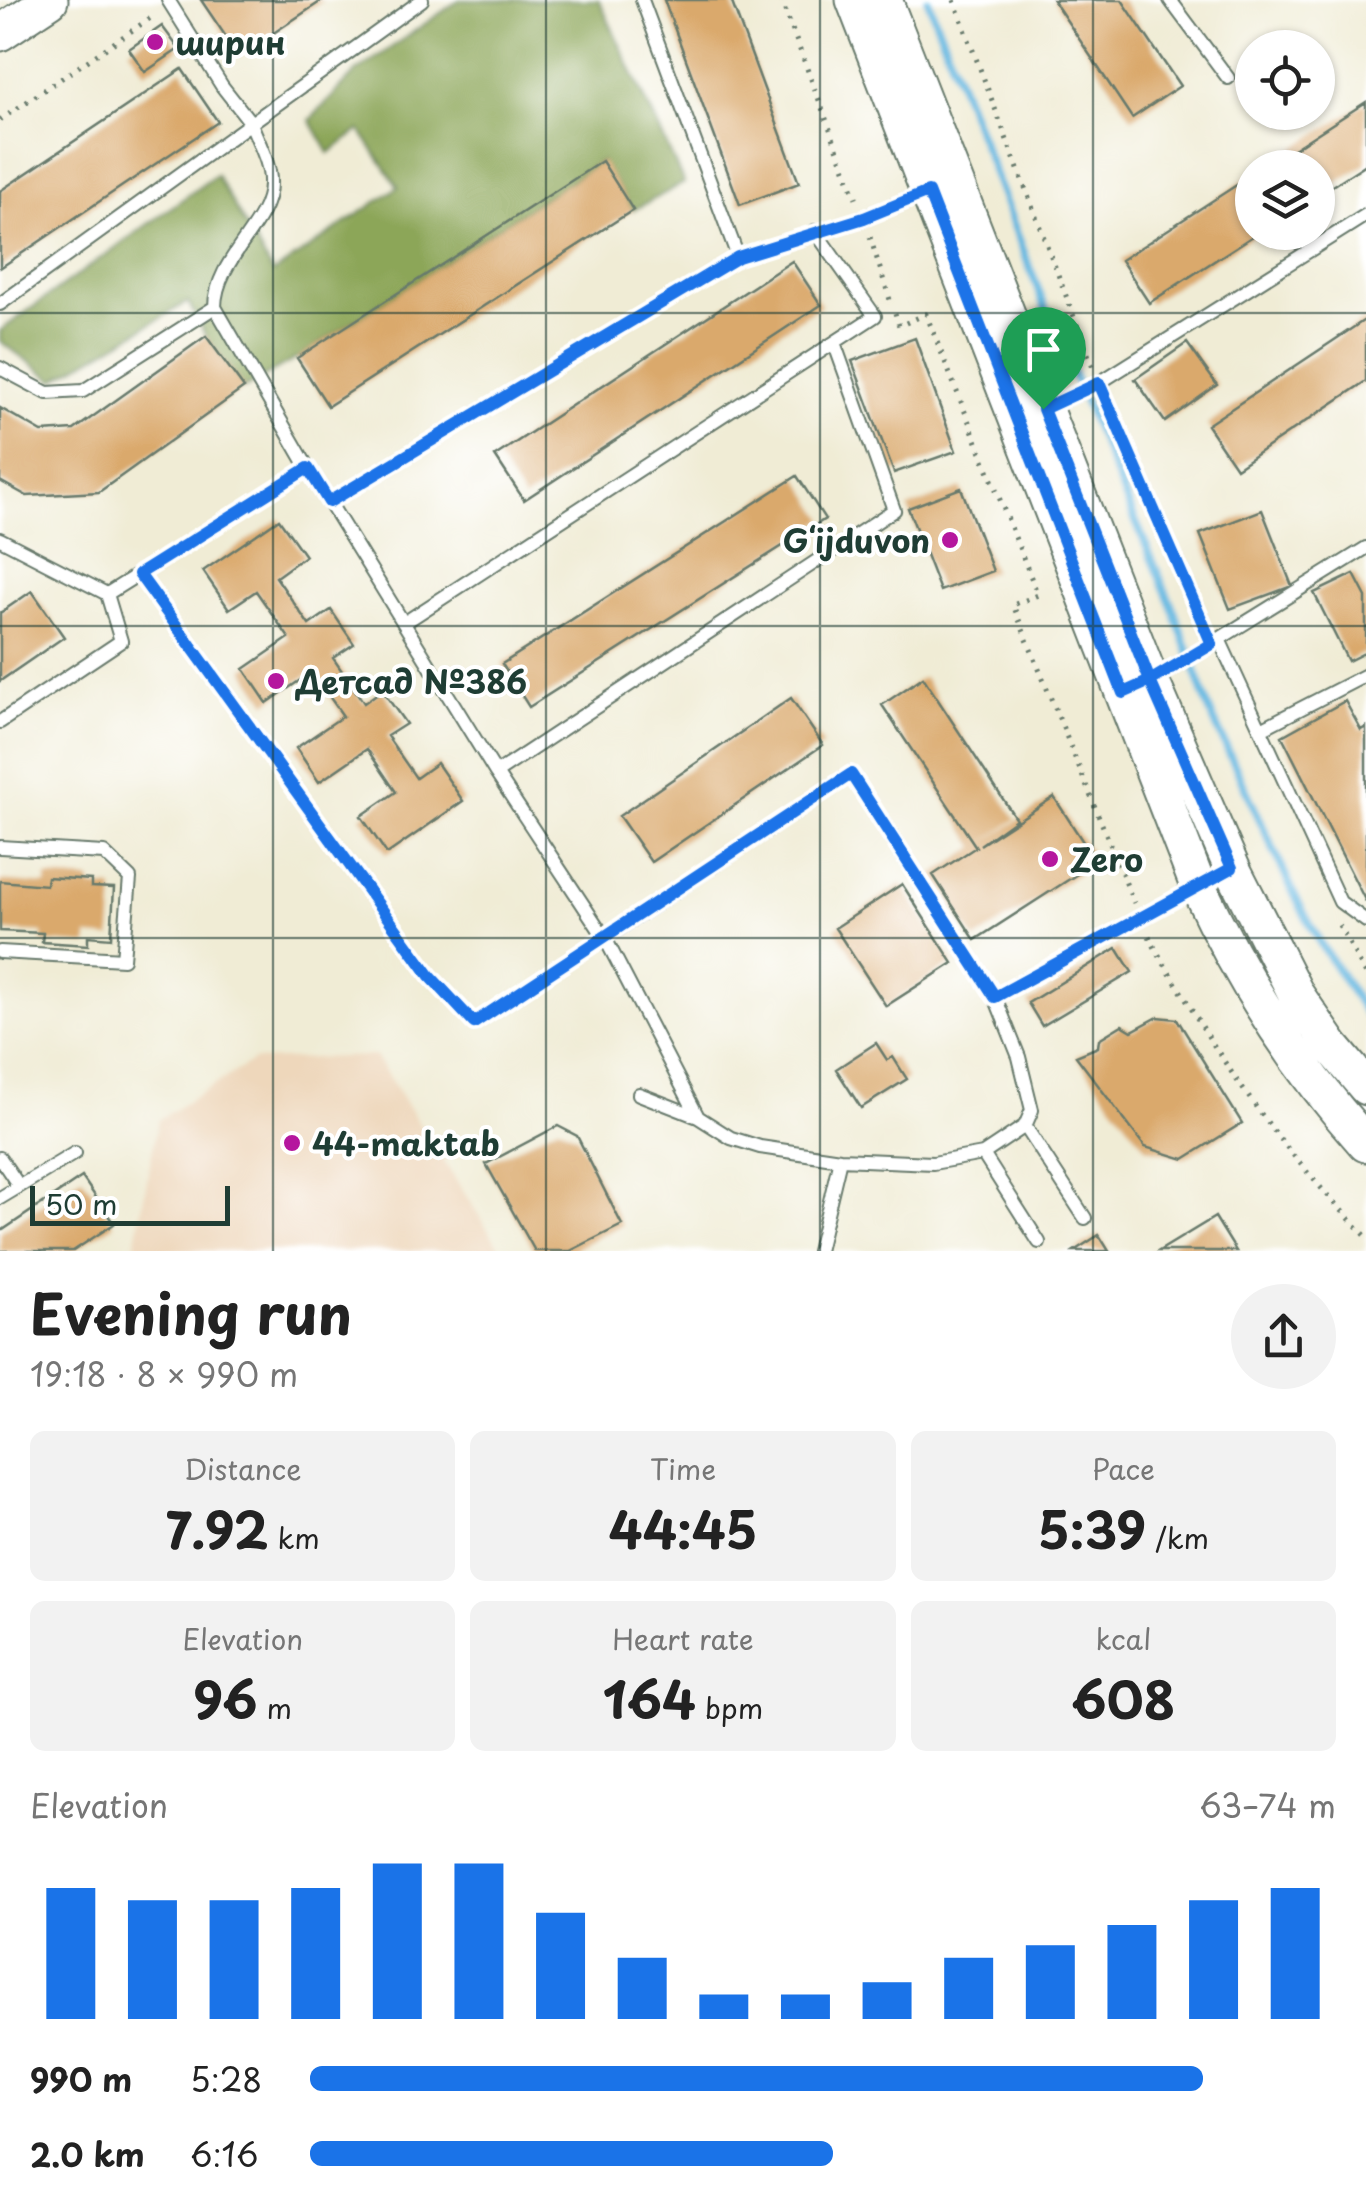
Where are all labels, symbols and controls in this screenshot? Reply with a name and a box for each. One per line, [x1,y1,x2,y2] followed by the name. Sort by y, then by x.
[175,18,286,66] place label: ширин
[1235,30,1335,250] map controls
[1235,30,1335,130] button: locate
[144,31,166,53] marker: ширин
[1235,150,1335,250] button: layers
[1001,307,1086,410] pin
[1016,322,1071,377] icon: arrive
[782,516,930,564] place label: Gʻijduvon
[939,529,961,551] marker: Gʻijduvon
[295,657,527,705] place label: Детсад №386
[265,670,287,692] marker: Детсад №386
[1070,835,1143,883] place label: Zero
[1039,848,1061,870] marker: Zero
[312,1119,500,1167] place label: 44-maktab
[281,1132,303,1154] marker: 44-maktab
[30,1181,230,1226] scale bar
[45,1182,118,1225] text: 50 m
[30,1271,352,1354] text: Evening run
[1231,1284,1336,1389] button: share
[30,1350,298,1398] text: 19:18 · 8 × 990 m
[184,1447,301,1490] text: Distance
[650,1447,716,1490] text: Time
[1092,1447,1155,1490] text: Pace
[166,1490,269,1566] text: 7.92
[609,1490,757,1566] text: 44:45
[1038,1490,1146,1566] text: 5:39
[269,1516,320,1559] text: km
[1146,1516,1209,1559] text: /km
[182,1617,303,1660] text: Elevation
[612,1617,754,1660] text: Heart rate
[1095,1617,1151,1660] text: kcal
[193,1660,257,1736] text: 96
[603,1660,696,1736] text: 164
[1071,1660,1175,1736] text: 608
[257,1686,292,1729] text: m
[696,1686,763,1729] text: bpm
[30,1781,168,1829] text: Elevation
[1199,1781,1336,1829] text: 63–74 m
[30,2055,132,2103] text: 990 m
[190,2055,262,2103] text: 5:28
[30,2130,145,2178] text: 2.0 km
[190,2130,258,2178] text: 6:16

